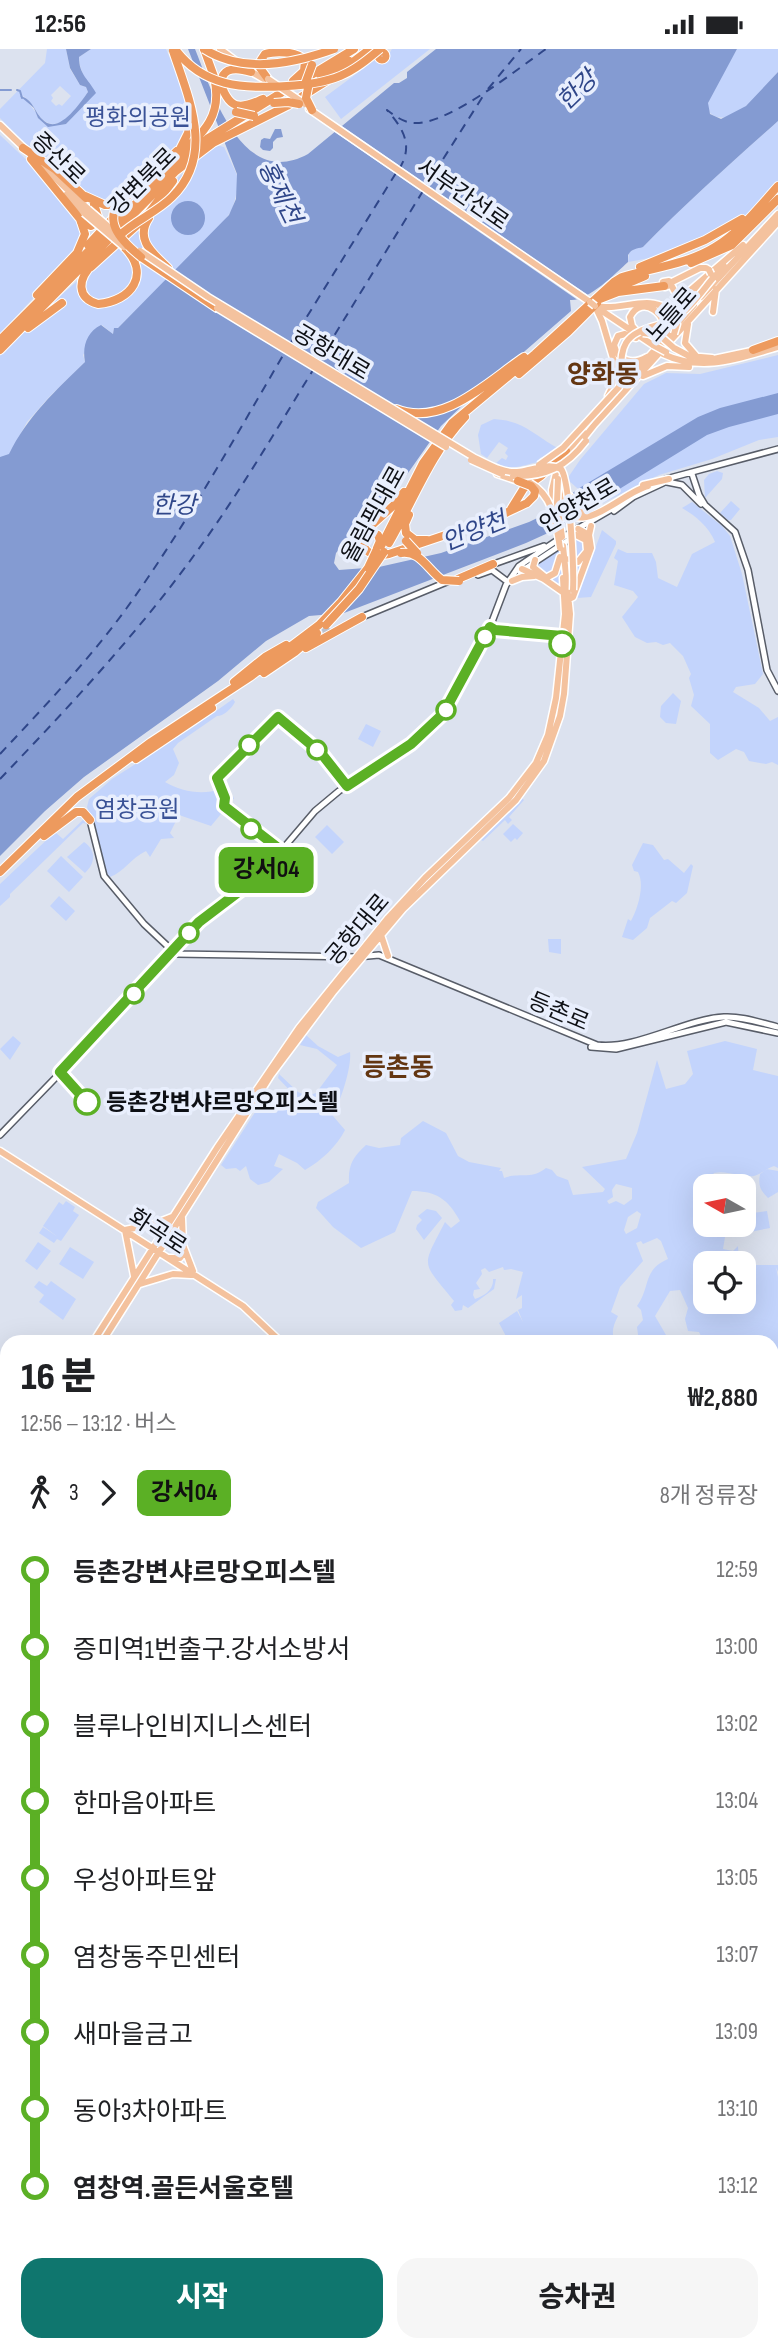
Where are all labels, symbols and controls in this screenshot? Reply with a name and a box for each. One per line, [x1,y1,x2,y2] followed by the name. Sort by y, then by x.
[35,9,86,40] text: 12:56
[551,63,605,116] water label: 한강
[85,104,191,132] park label: 평화의공원
[26,127,91,191] street label: 증산로
[103,142,183,222] street label: 강변북로
[411,153,514,237] street label: 서부간선로
[252,156,308,231] water label: 홍제천
[640,282,703,348] street label: 노들로
[288,319,375,387] street label: 공항대로
[567,360,639,391] district label: 양화동
[336,461,412,568] street label: 올림픽대로
[535,473,622,539] street label: 안양천로
[152,491,199,520] water label: 한강
[438,505,513,557] water label: 안양천
[475,627,495,647] unlabelled marker
[549,631,575,657] unlabelled marker
[436,700,456,720] unlabelled marker
[239,735,259,755] unlabelled marker
[307,740,327,760] unlabelled marker
[95,796,179,824] park label: 염창공원
[241,819,261,839] unlabelled marker
[217,847,315,893] line badge: 강서04
[233,855,299,884] text: 강서04
[320,888,396,971] street label: 공항대로
[179,923,199,943] unlabelled marker
[124,984,144,1004] unlabelled marker
[524,987,593,1037] street label: 등촌로
[362,1053,434,1084] district label: 등촌동
[74,1089,100,1115] marker: 등촌강변샤르망오피스텔
[106,1089,339,1117] place label: 등촌강변샤르망오피스텔
[693,1174,756,1237] north arrow
[693,1174,756,1314] map controls
[123,1203,192,1261] street label: 화곡로
[693,1251,756,1314] button: locate
[21,1355,96,1400] text: 16 분
[688,1383,758,1414] text: ₩2,880
[21,1410,177,1438] text: 12:56 – 13:12 · 버스
[21,1474,59,1512] icon: walk
[89,1474,127,1512] icon: forward
[151,1478,217,1507] text: 강서04
[69,1479,79,1507] text: 3
[660,1482,758,1510] text: 8개 정류장
[716,1556,758,1584] text: 12:59
[73,1558,336,1589] text: 등촌강변샤르망오피스텔
[715,1633,758,1661] text: 13:00
[73,1635,350,1666] text: 증미역1번출구.강서소방서
[716,1710,758,1738] text: 13:02
[73,1712,312,1743] text: 블루나인비지니스센터
[716,1787,758,1815] text: 13:04
[73,1789,217,1820] text: 한마음아파트
[717,1864,758,1892] text: 13:05
[73,1866,217,1897] text: 우성아파트앞
[717,1941,758,1969] text: 13:07
[73,1943,240,1974] text: 염창동주민센터
[716,2018,758,2046] text: 13:09
[73,2020,193,2051] text: 새마을금고
[718,2095,758,2123] text: 13:10
[73,2097,227,2128] text: 동아3차아파트
[718,2172,758,2200] text: 13:12
[73,2174,294,2205] text: 염창역.골든서울호텔
[21,2258,383,2338] button: 시작
[397,2258,758,2338] button: 승차권

